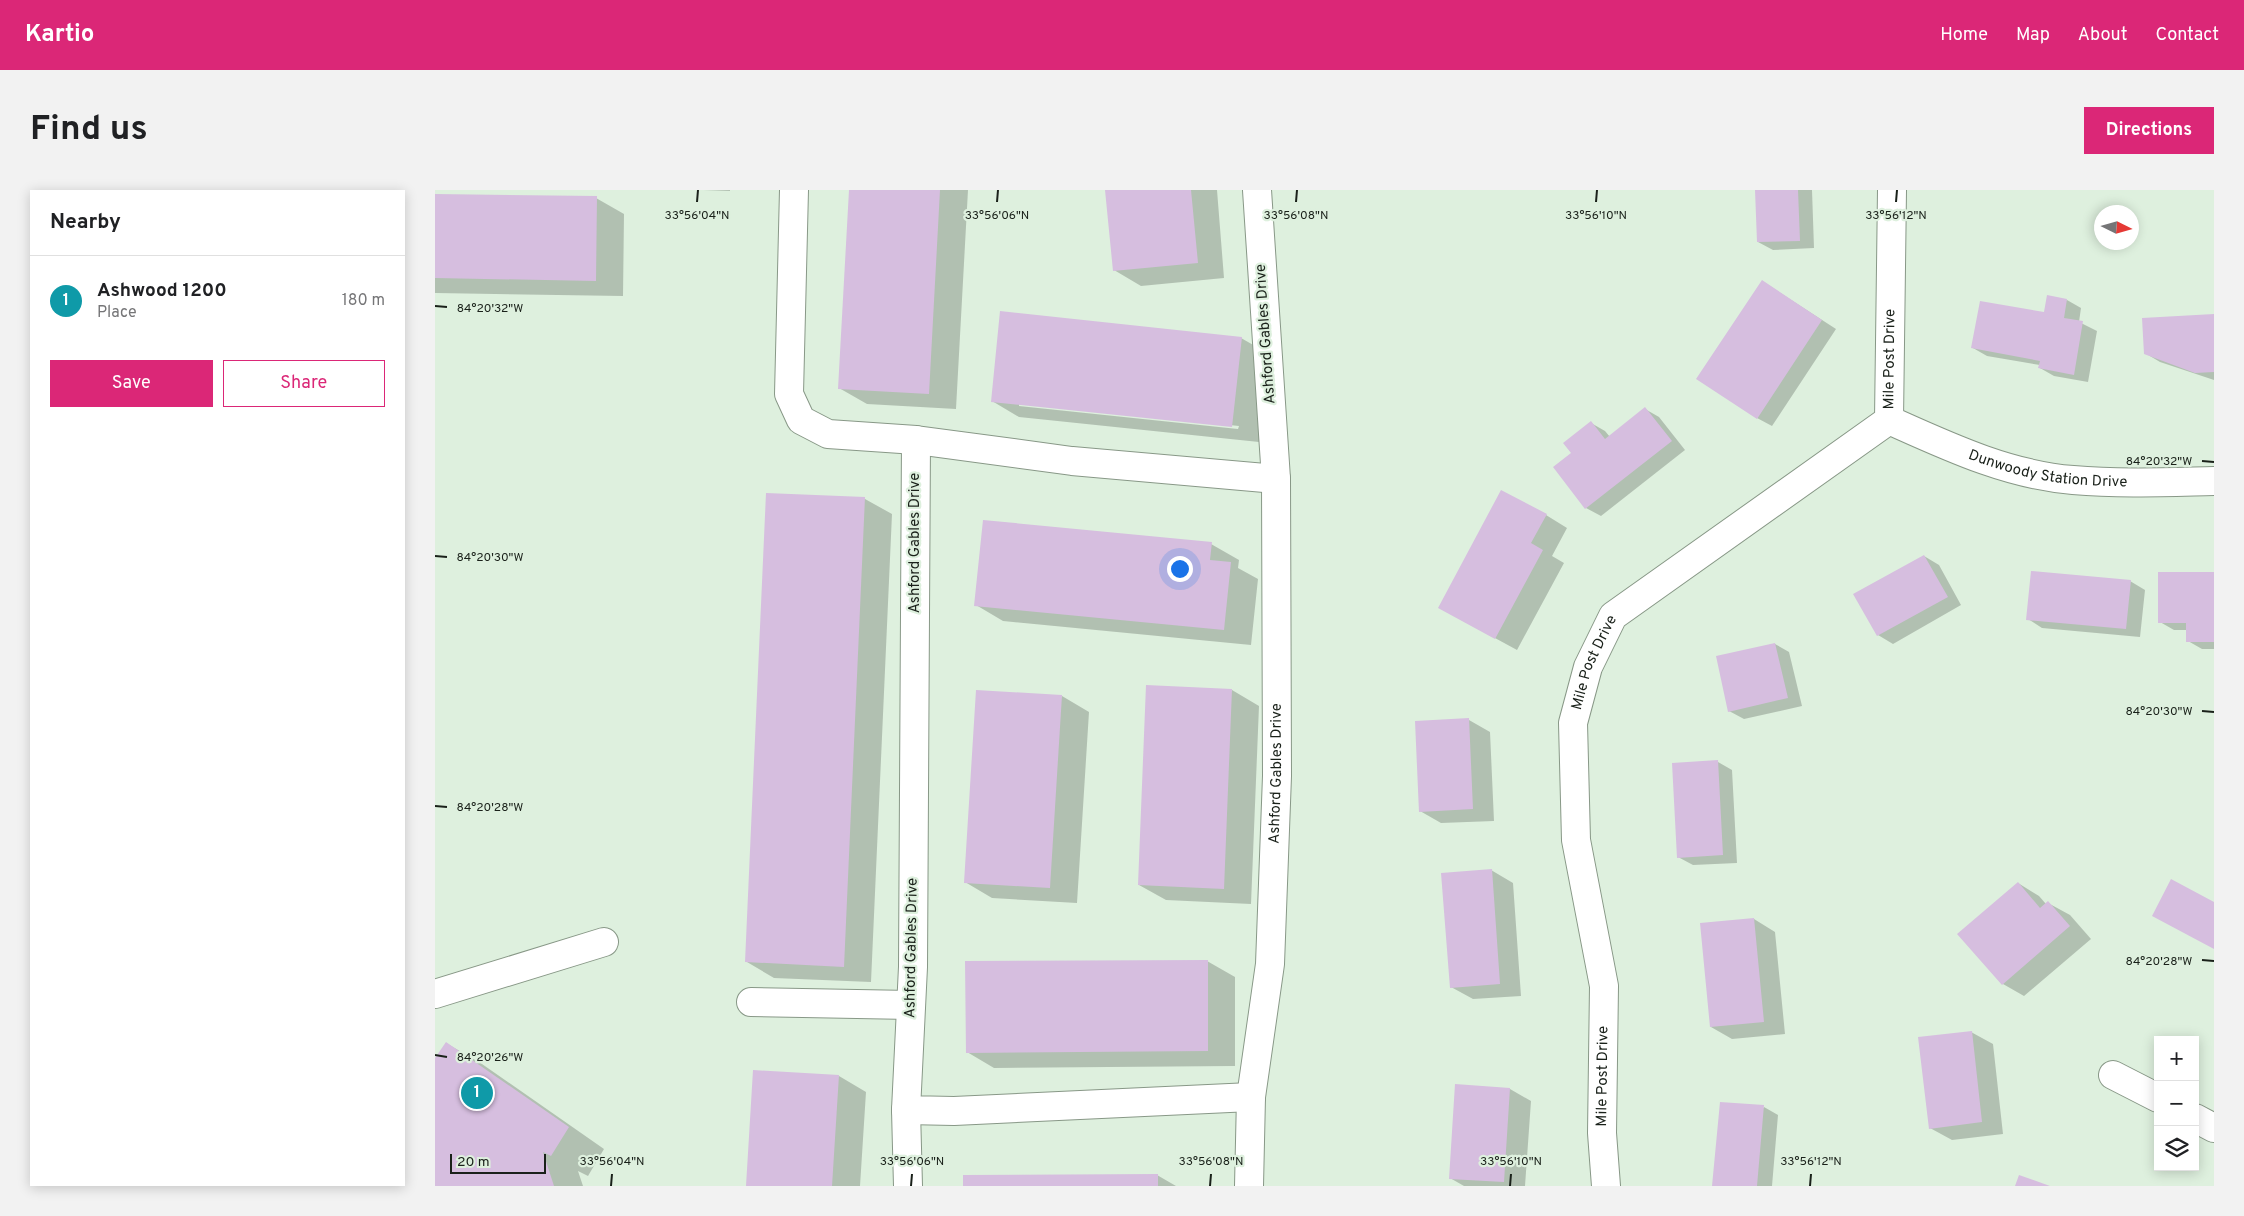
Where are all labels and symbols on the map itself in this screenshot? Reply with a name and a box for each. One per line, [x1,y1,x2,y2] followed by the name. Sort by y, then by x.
[2094,205,2139,250] north arrow
[664,208,730,224] text: 33°56'04"N
[965,208,1029,224] text: 33°56'06"N
[1264,208,1328,224] text: 33°56'08"N
[1565,208,1627,224] text: 33°56'10"N
[1865,208,1927,224] text: 33°56'12"N
[1252,263,1280,405] street label: Ashford Gables Drive
[457,301,523,317] text: 84°20'32"W
[1880,309,1900,410] street label: Mile Post Drive
[1966,445,2127,492] street label: Dunwoody Station Drive
[2126,454,2192,470] text: 84°20'32"W
[906,473,925,613] street label: Ashford Gables Drive
[456,550,524,566] text: 84°20'30"W
[1167,556,1193,582] your location
[1567,612,1621,712] street label: Mile Post Drive
[1265,703,1287,844] street label: Ashford Gables Drive
[2125,704,2193,720] text: 84°20'30"W
[457,800,523,816] text: 84°20'28"W
[901,878,923,1018] street label: Ashford Gables Drive
[2126,954,2192,970] text: 84°20'28"W
[1593,1026,1613,1127] street label: Mile Post Drive
[457,1050,523,1066] text: 84°20'26"W
[461,1074,493,1112] pin: 1
[450,1151,546,1174] scale bar
[579,1154,645,1170] text: 33°56'04"N
[880,1154,944,1170] text: 33°56'06"N
[1179,1154,1243,1170] text: 33°56'08"N
[1480,1154,1542,1170] text: 33°56'10"N
[1780,1154,1842,1170] text: 33°56'12"N

